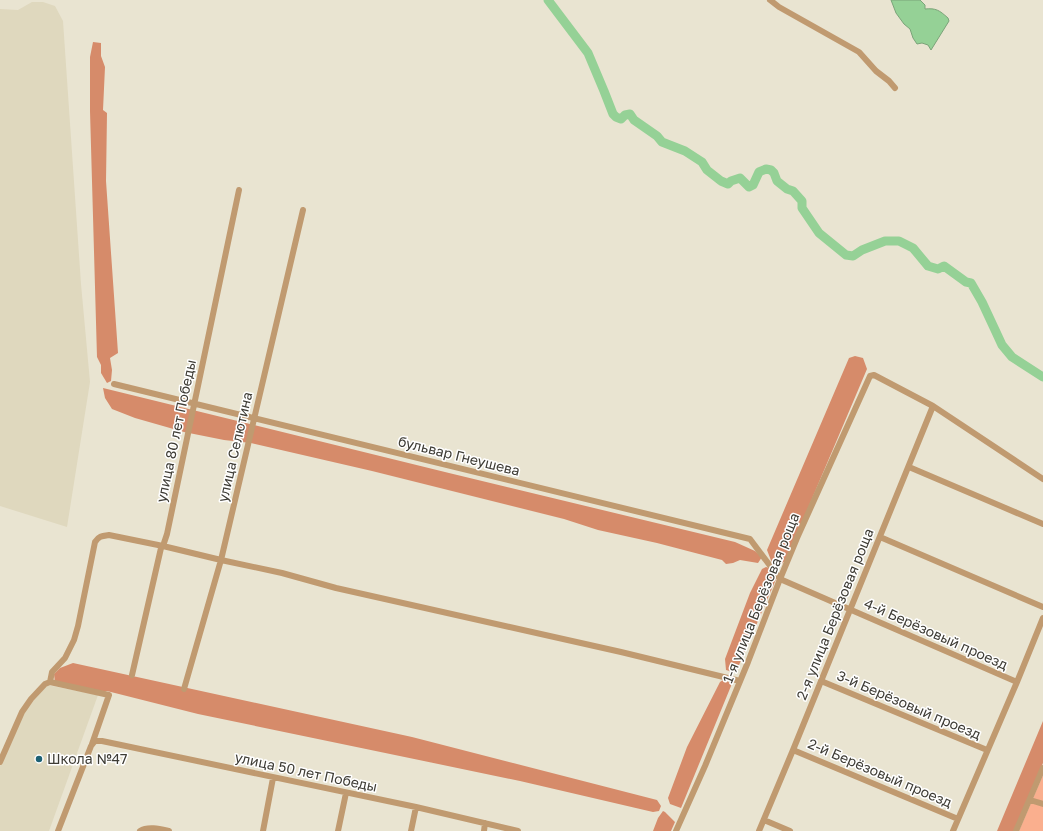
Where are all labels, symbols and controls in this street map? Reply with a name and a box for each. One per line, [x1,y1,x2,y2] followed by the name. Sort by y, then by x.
[152,358,199,504] street label: улица 80 лет Победы
[214,390,255,504] street label: улица Селютина
[396,432,522,479] street label: бульвар Гнеушева
[719,510,803,685] street label: 1-я улица Берёзовая роща
[792,526,877,702] street label: 2-я улица Берёзовая роща
[862,594,1011,673] street label: 4-й Берёзовый проезд
[835,666,984,743] street label: 3-й Берёзовый проезд
[806,734,955,811] street label: 2-й Берёзовый проезд
[233,748,379,795] street label: улица 50 лет Победы
[47,750,128,767] place label: Школа №47
[34,754,44,764] marker: Школа №47

